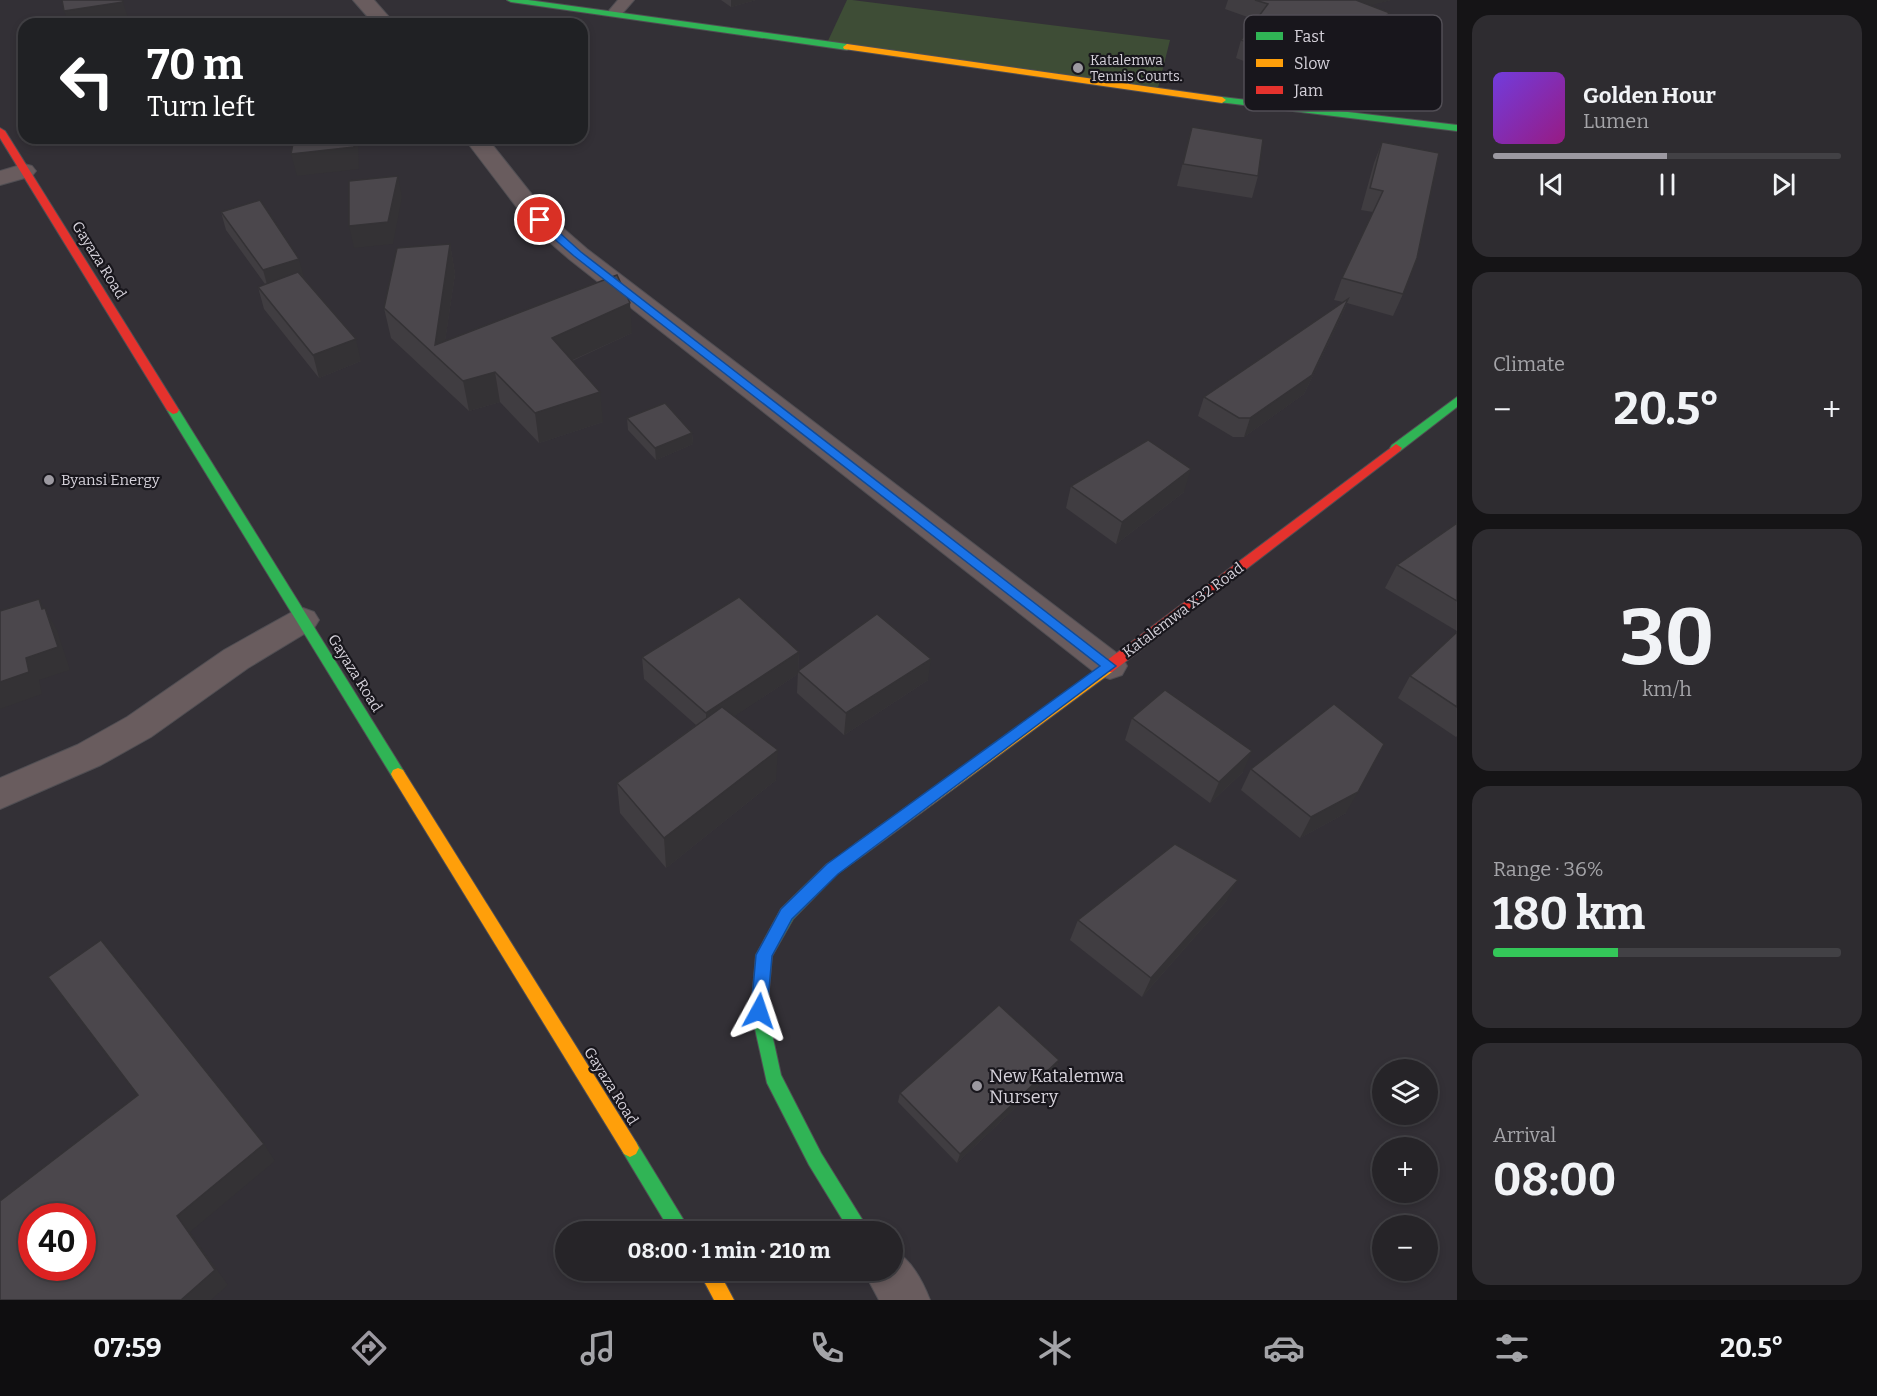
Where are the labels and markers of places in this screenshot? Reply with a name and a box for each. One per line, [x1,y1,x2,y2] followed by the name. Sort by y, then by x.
[1090,52,1182,85] place label: Katalemwa Tennis Courts.
[1071,61,1085,75] marker: Katalemwa Tennis Courts.
[514,194,565,245] pin
[61,471,160,489] place label: Byansi Energy
[42,473,56,487] marker: Byansi Energy
[989,1065,1124,1108] place label: New Katalemwa Nursery
[970,1079,984,1093] marker: New Katalemwa Nursery

